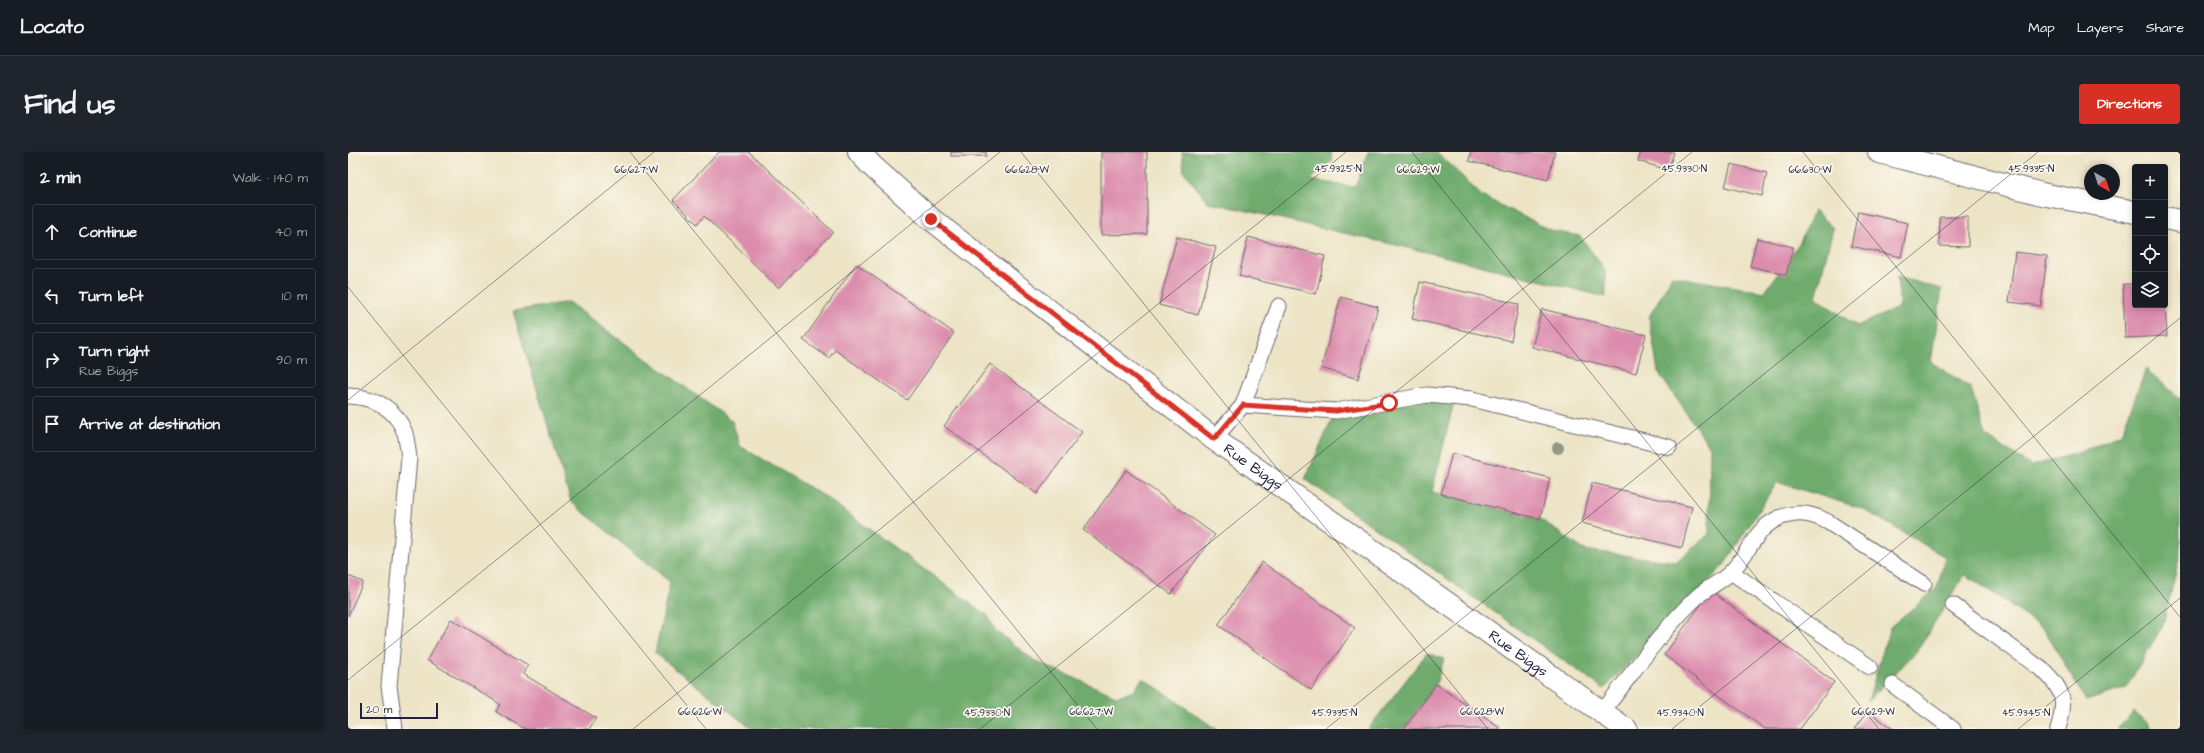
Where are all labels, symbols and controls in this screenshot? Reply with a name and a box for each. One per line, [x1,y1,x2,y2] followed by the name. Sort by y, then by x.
[20,14,84,41] text: Locato
[2028,18,2055,38] text: Map
[2077,18,2124,38] text: Layers
[2146,18,2184,38] text: Share
[2079,84,2180,124] button: Directions
[24,85,115,124] text: Find us
[1314,162,1362,176] text: 45.9325°N
[1661,162,1707,176] text: 45.9330°N
[2008,162,2054,176] text: 45.9335°N
[614,163,658,177] text: 66.627°W
[1005,163,1050,177] text: 66.628°W
[1396,163,1440,177] text: 66.629°W
[1788,163,1832,177] text: 66.630°W
[2084,164,2120,200] north arrow
[2132,164,2168,308] map controls
[2132,164,2168,200] button: +
[40,166,81,190] text: 2 min
[233,169,308,187] text: Walk · 140 m
[2132,200,2168,236] button: −
[922,210,940,228] route end
[41,221,63,243] icon: ahead
[79,222,137,243] text: Continue
[275,223,307,241] text: 40 m
[2132,236,2168,272] button: locate
[2132,272,2168,308] button: layers
[41,285,63,307] icon: left
[79,286,143,307] text: Turn left
[282,287,307,305] text: 10 m
[79,341,150,362] text: Turn right
[41,349,63,371] icon: right
[276,351,307,369] text: 90 m
[79,362,138,380] text: Rue Biggs
[1380,394,1398,412] route start
[41,413,63,435] icon: arrive
[79,414,220,435] text: Arrive at destination
[1219,439,1287,496] street label: Rue Biggs
[1484,625,1552,682] street label: Rue Biggs
[360,701,438,720] scale bar
[366,702,392,717] text: 20 m
[678,705,722,719] text: 66.626°W
[1069,705,1113,719] text: 66.627°W
[1460,705,1505,719] text: 66.628°W
[1851,705,1895,719] text: 66.629°W
[964,706,1010,720] text: 45.9330°N
[1311,706,1357,720] text: 45.9335°N
[1656,706,1704,720] text: 45.9340°N
[2002,706,2050,720] text: 45.9345°N

